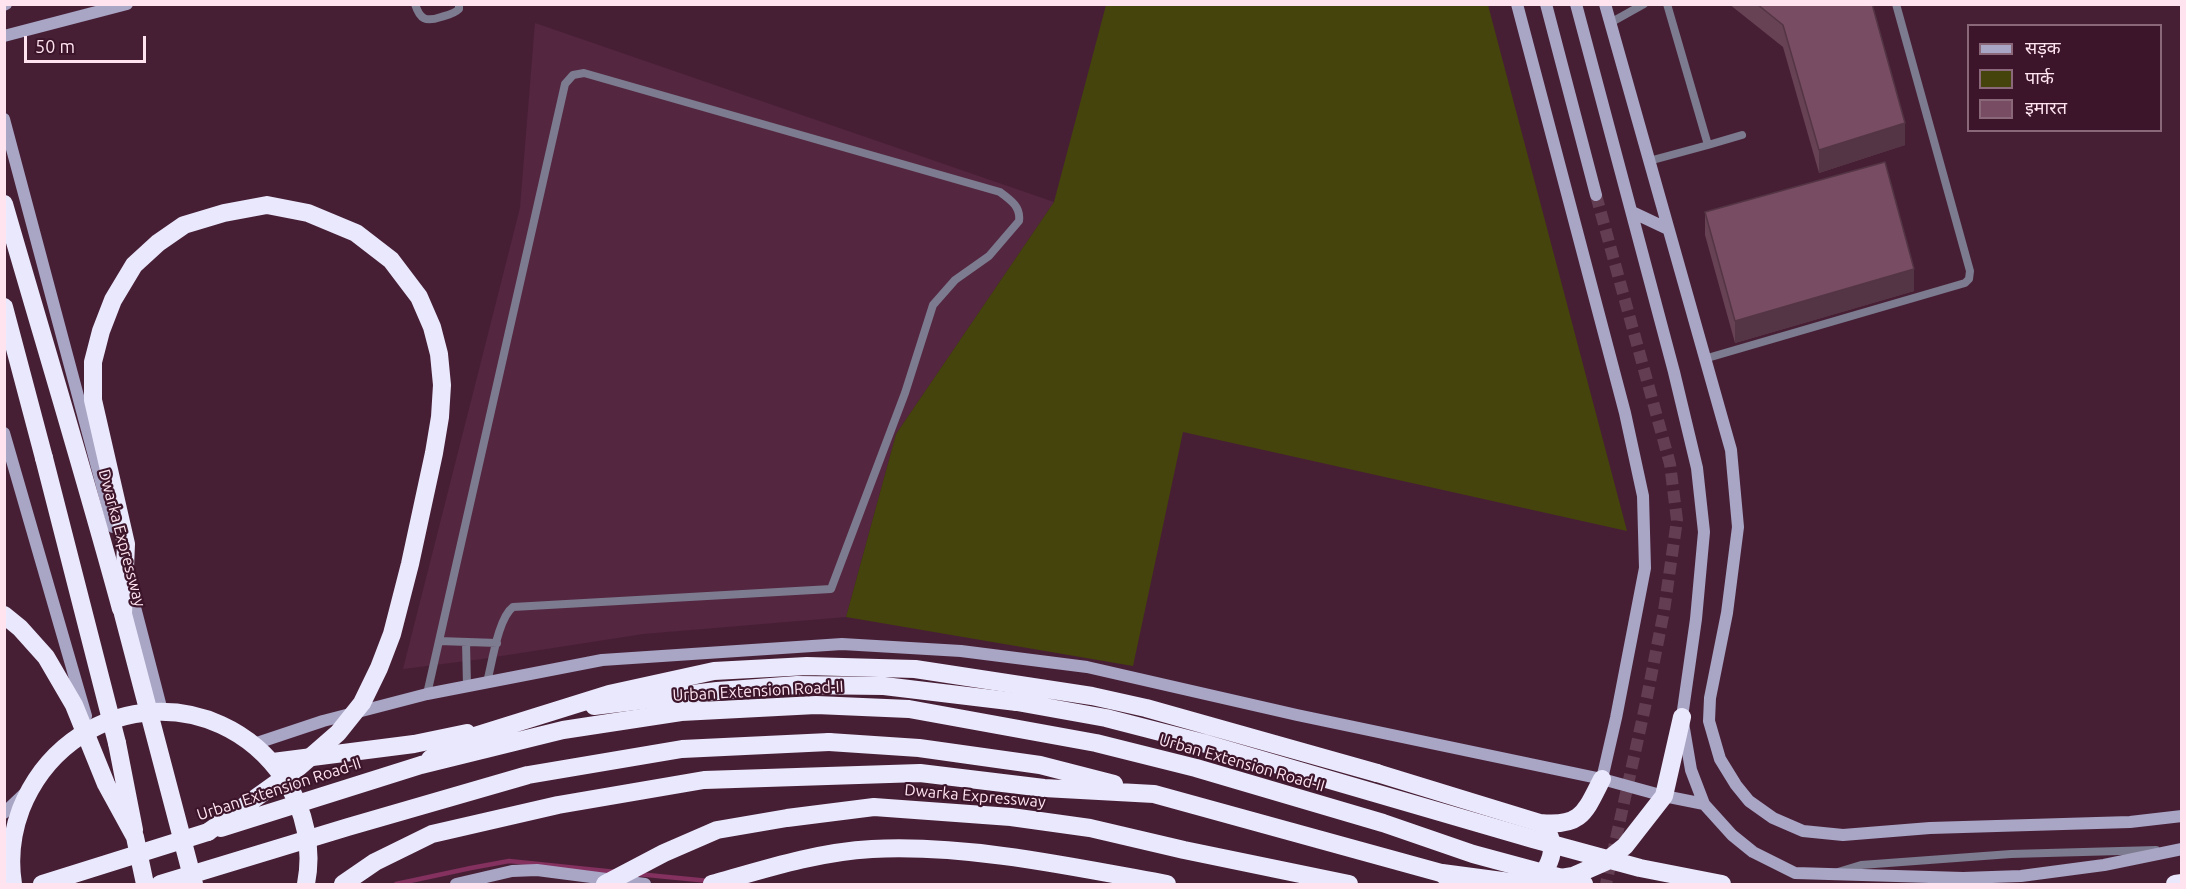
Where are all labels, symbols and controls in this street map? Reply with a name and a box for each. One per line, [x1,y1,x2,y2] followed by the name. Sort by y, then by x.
[27,24,148,62] scale bar
[1967,24,2162,132] legend
[35,36,75,56] text: 50 m
[2025,37,2061,57] text: सड़क
[2025,67,2054,87] text: पार्क
[2025,97,2067,117] text: इमारत
[94,467,150,609] street label: Dwarka Expressway
[672,677,844,705] street label: Urban Extension Road-II
[1157,730,1327,796] street label: Urban Extension Road-II
[194,753,364,825] street label: Urban Extension Road-II
[904,780,1046,812] street label: Dwarka Expressway

